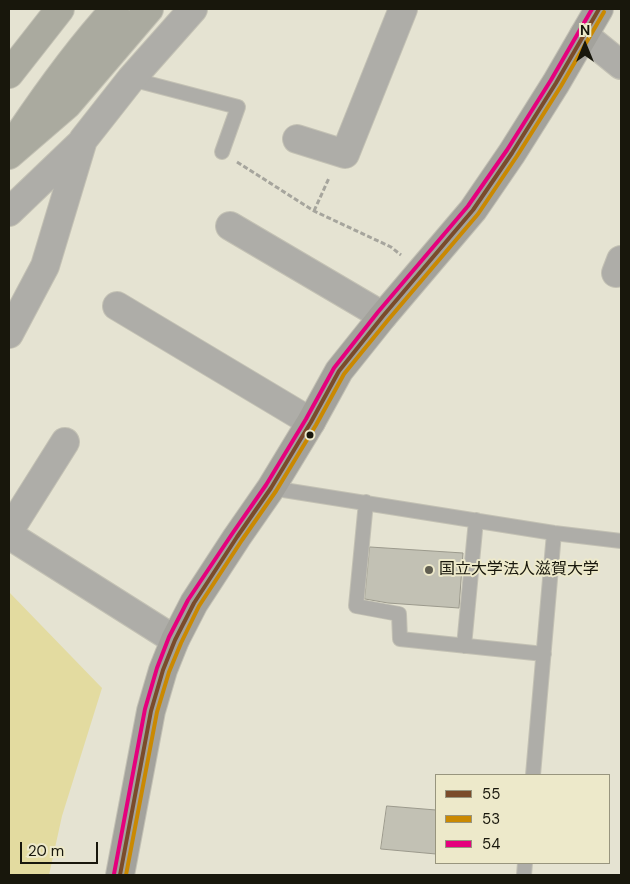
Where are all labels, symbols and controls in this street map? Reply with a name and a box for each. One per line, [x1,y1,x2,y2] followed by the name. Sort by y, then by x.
[560,20,610,70] north arrow
[580,21,590,39] text: N
[305,430,315,440] unlabelled marker
[439,560,599,580] place label: 国立大学法人滋賀大学
[423,564,435,576] marker: 国立大学法人滋賀大学
[435,774,610,864] legend
[482,784,500,804] text: 55
[482,809,500,829] text: 53
[22,832,100,864] scale bar
[482,834,500,854] text: 54
[28,841,64,861] text: 20 m

